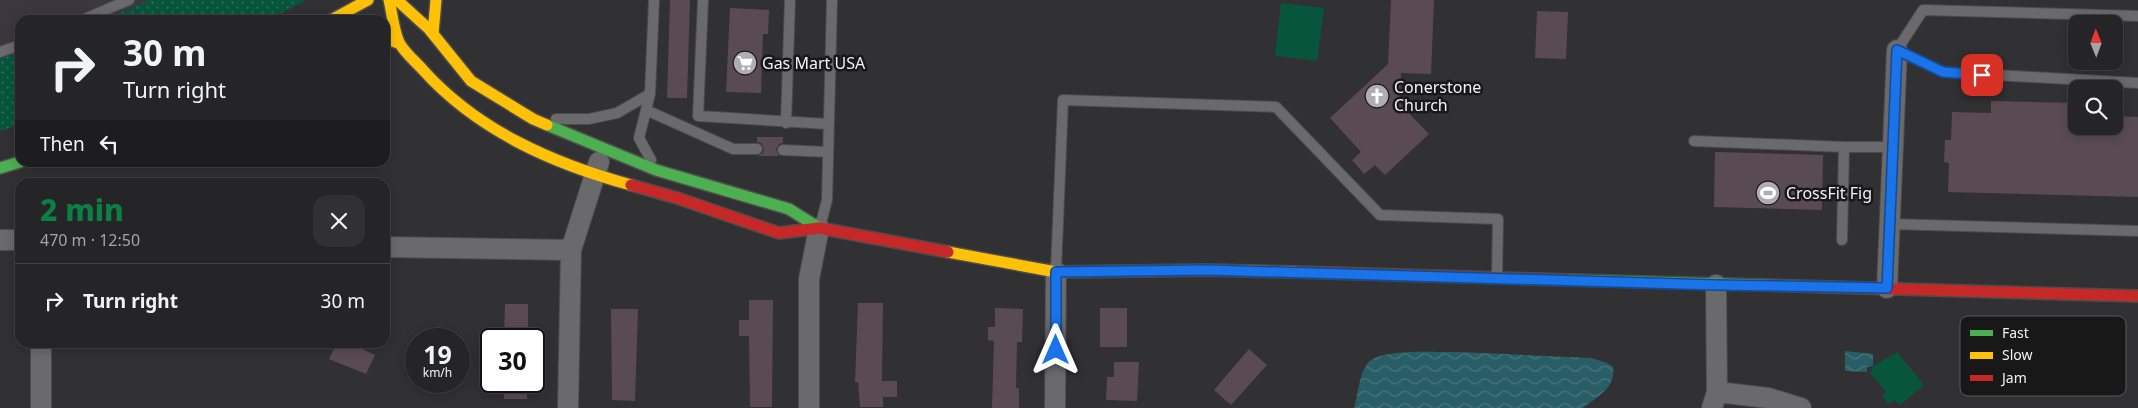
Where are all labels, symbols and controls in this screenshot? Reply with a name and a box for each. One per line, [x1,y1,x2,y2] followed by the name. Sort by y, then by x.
[2068,15,2122,70] north arrow
[2068,15,2123,135] map controls
[123,29,206,76] text: 30 m
[40,35,105,100] icon: right
[732,50,758,76] supermarket icon: Gas Mart USA
[762,52,866,74] place label: Gas Mart USA
[1961,54,2003,96] pin
[1968,61,1996,89] icon: arrive
[123,74,226,104] text: Turn right
[1394,76,1481,116] place label: Conerstone Church
[2068,80,2123,135] button: search
[1364,83,1390,109] church icon: Conerstone Church
[95,130,123,158] icon: left
[40,131,85,157] text: Then
[1755,180,1781,206] sports icon: CrossFit Fig
[1786,182,1872,204] place label: CrossFit Fig
[40,189,124,230] text: 2 min
[313,195,365,247] button: close
[40,229,140,251] text: 470 m · 12:50
[40,287,68,315] icon: right
[83,288,178,314] text: Turn right
[321,288,365,314] text: 30 m
[1960,316,2126,396] legend
[1029,323,1081,375] position arrow
[2002,323,2029,342] text: Fast
[480,328,545,393] speed limit sign: 30
[423,337,452,371] text: 19
[2002,345,2033,364] text: Slow
[423,364,452,381] text: km/h
[2000,368,2027,387] text: Jam

